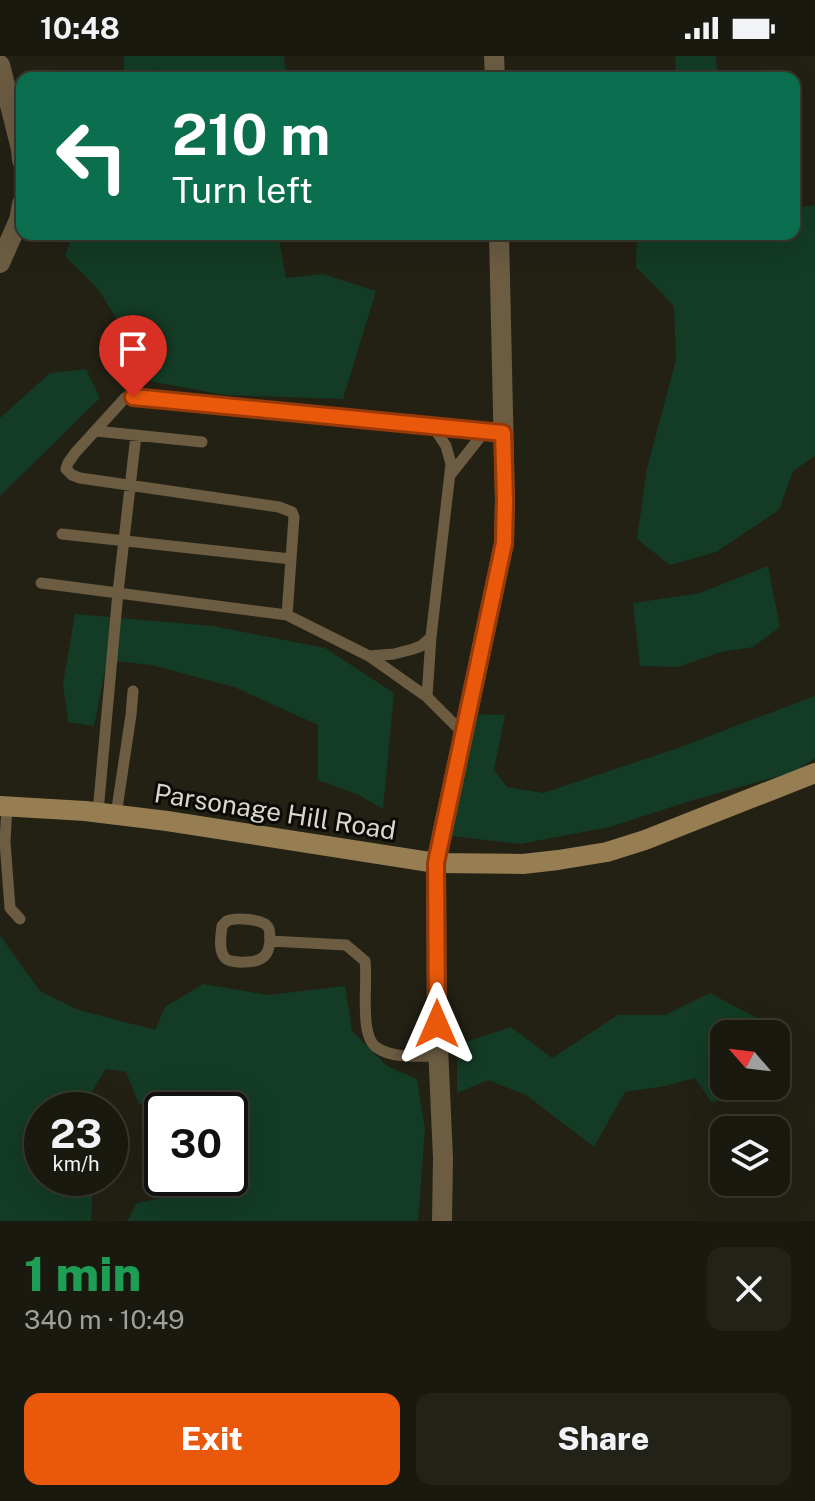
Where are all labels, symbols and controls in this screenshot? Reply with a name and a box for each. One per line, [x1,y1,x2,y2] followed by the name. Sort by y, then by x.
[40,10,120,46] text: 10:48
[172,102,330,168] text: 210 m
[40,104,144,208] icon: left
[172,169,313,211] text: Turn left
[99,315,167,397] pin
[111,327,155,371] icon: arrive
[152,777,398,846] street label: Parsonage Hill Road
[395,982,479,1066] position arrow
[710,1020,790,1100] north arrow
[710,1020,790,1196] map controls
[144,1092,248,1196] speed limit sign: 30
[50,1110,102,1157] text: 23
[710,1116,790,1196] button: layers
[52,1152,100,1176] text: km/h
[24,1245,141,1302] text: 1 min
[707,1247,791,1331] button: close
[24,1304,185,1335] text: 340 m · 10:49
[24,1393,400,1485] button: Exit
[416,1393,791,1485] button: Share

